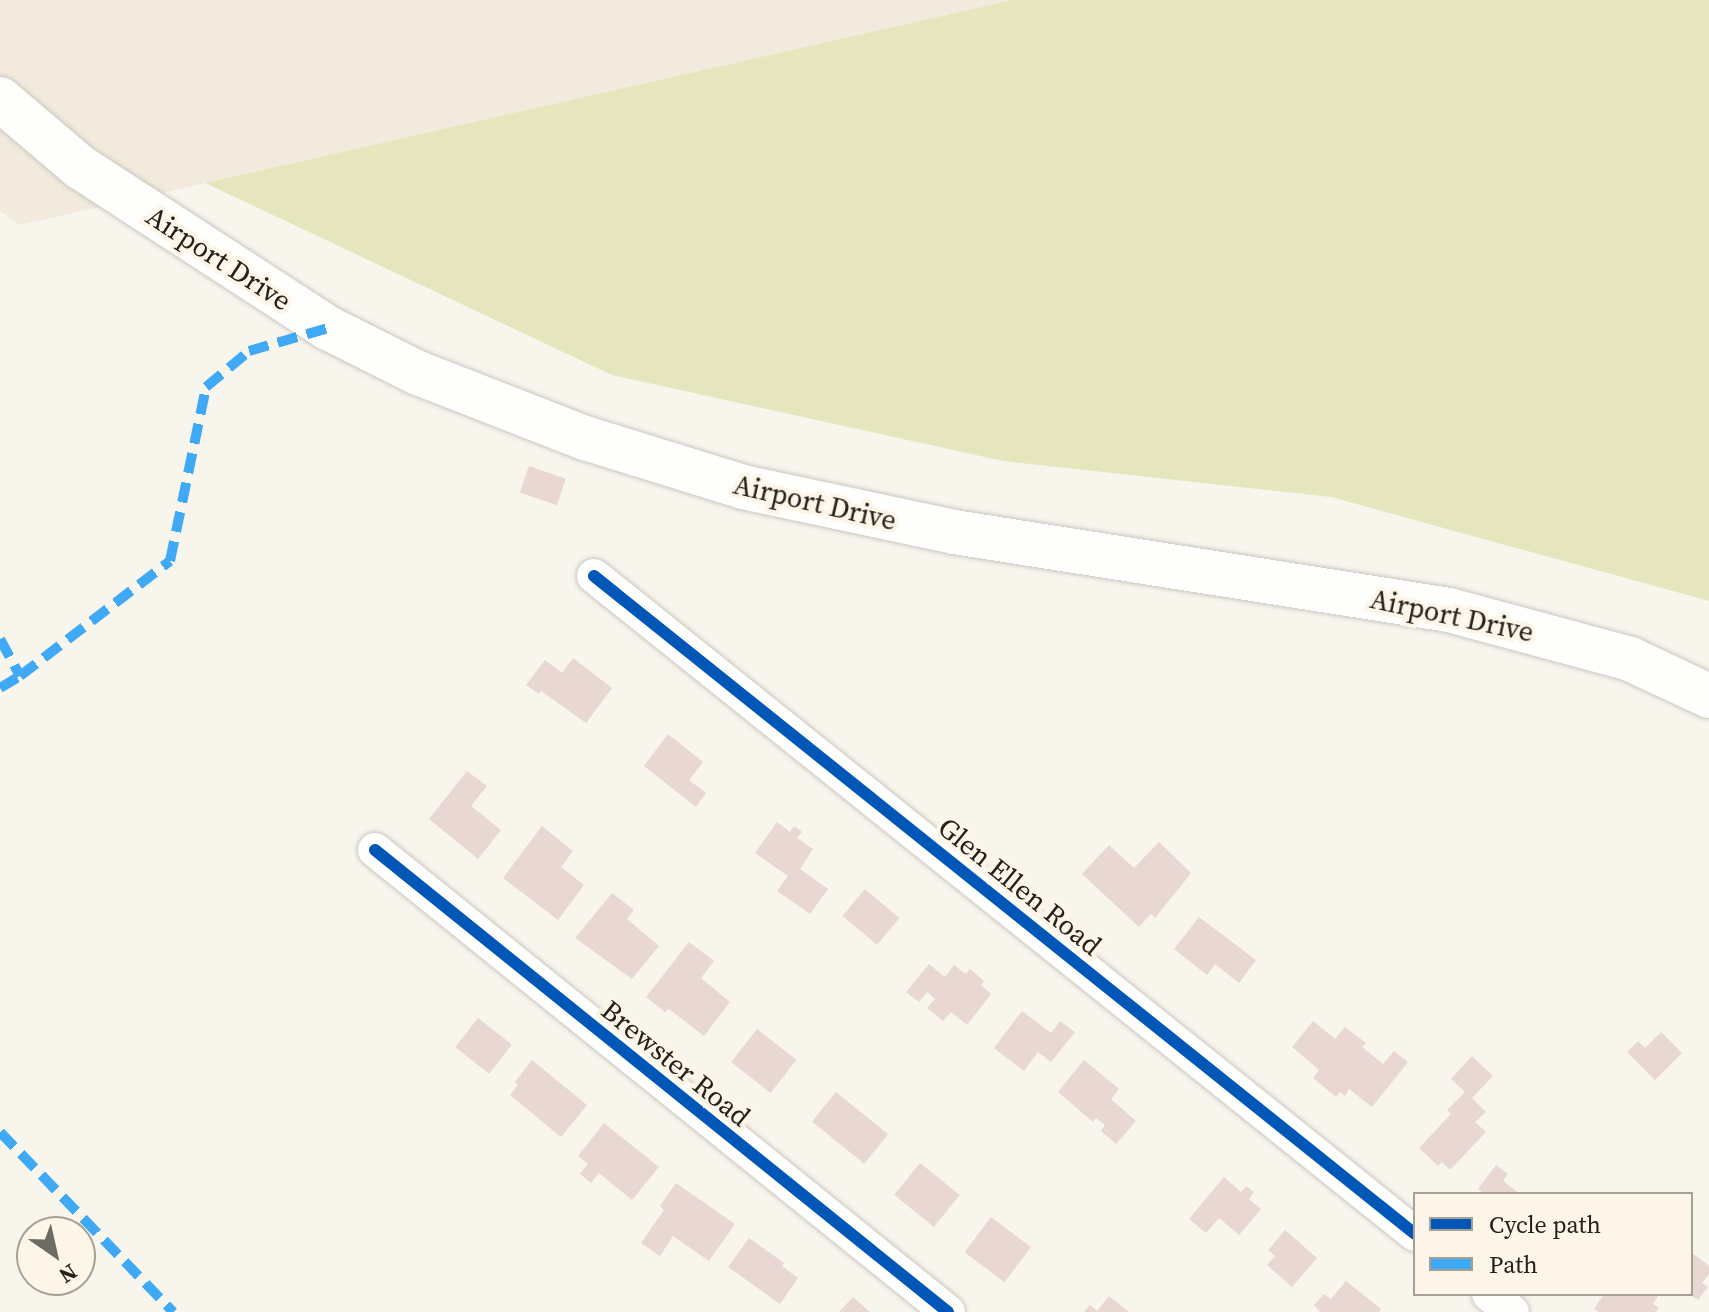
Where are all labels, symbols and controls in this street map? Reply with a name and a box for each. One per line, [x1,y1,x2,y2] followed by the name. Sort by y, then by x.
[140,199,298,317] street label: Airport Drive
[730,467,900,537] street label: Airport Drive
[1367,581,1537,649] street label: Airport Drive
[932,810,1108,962] street label: Glen Ellen Road
[595,993,757,1133] street label: Brewster Road
[1413,1192,1693,1296] legend
[1489,1208,1601,1241] text: Cycle path
[16,1216,96,1296] north arrow
[1489,1248,1538,1281] text: Path
[53,1257,83,1291] text: N

